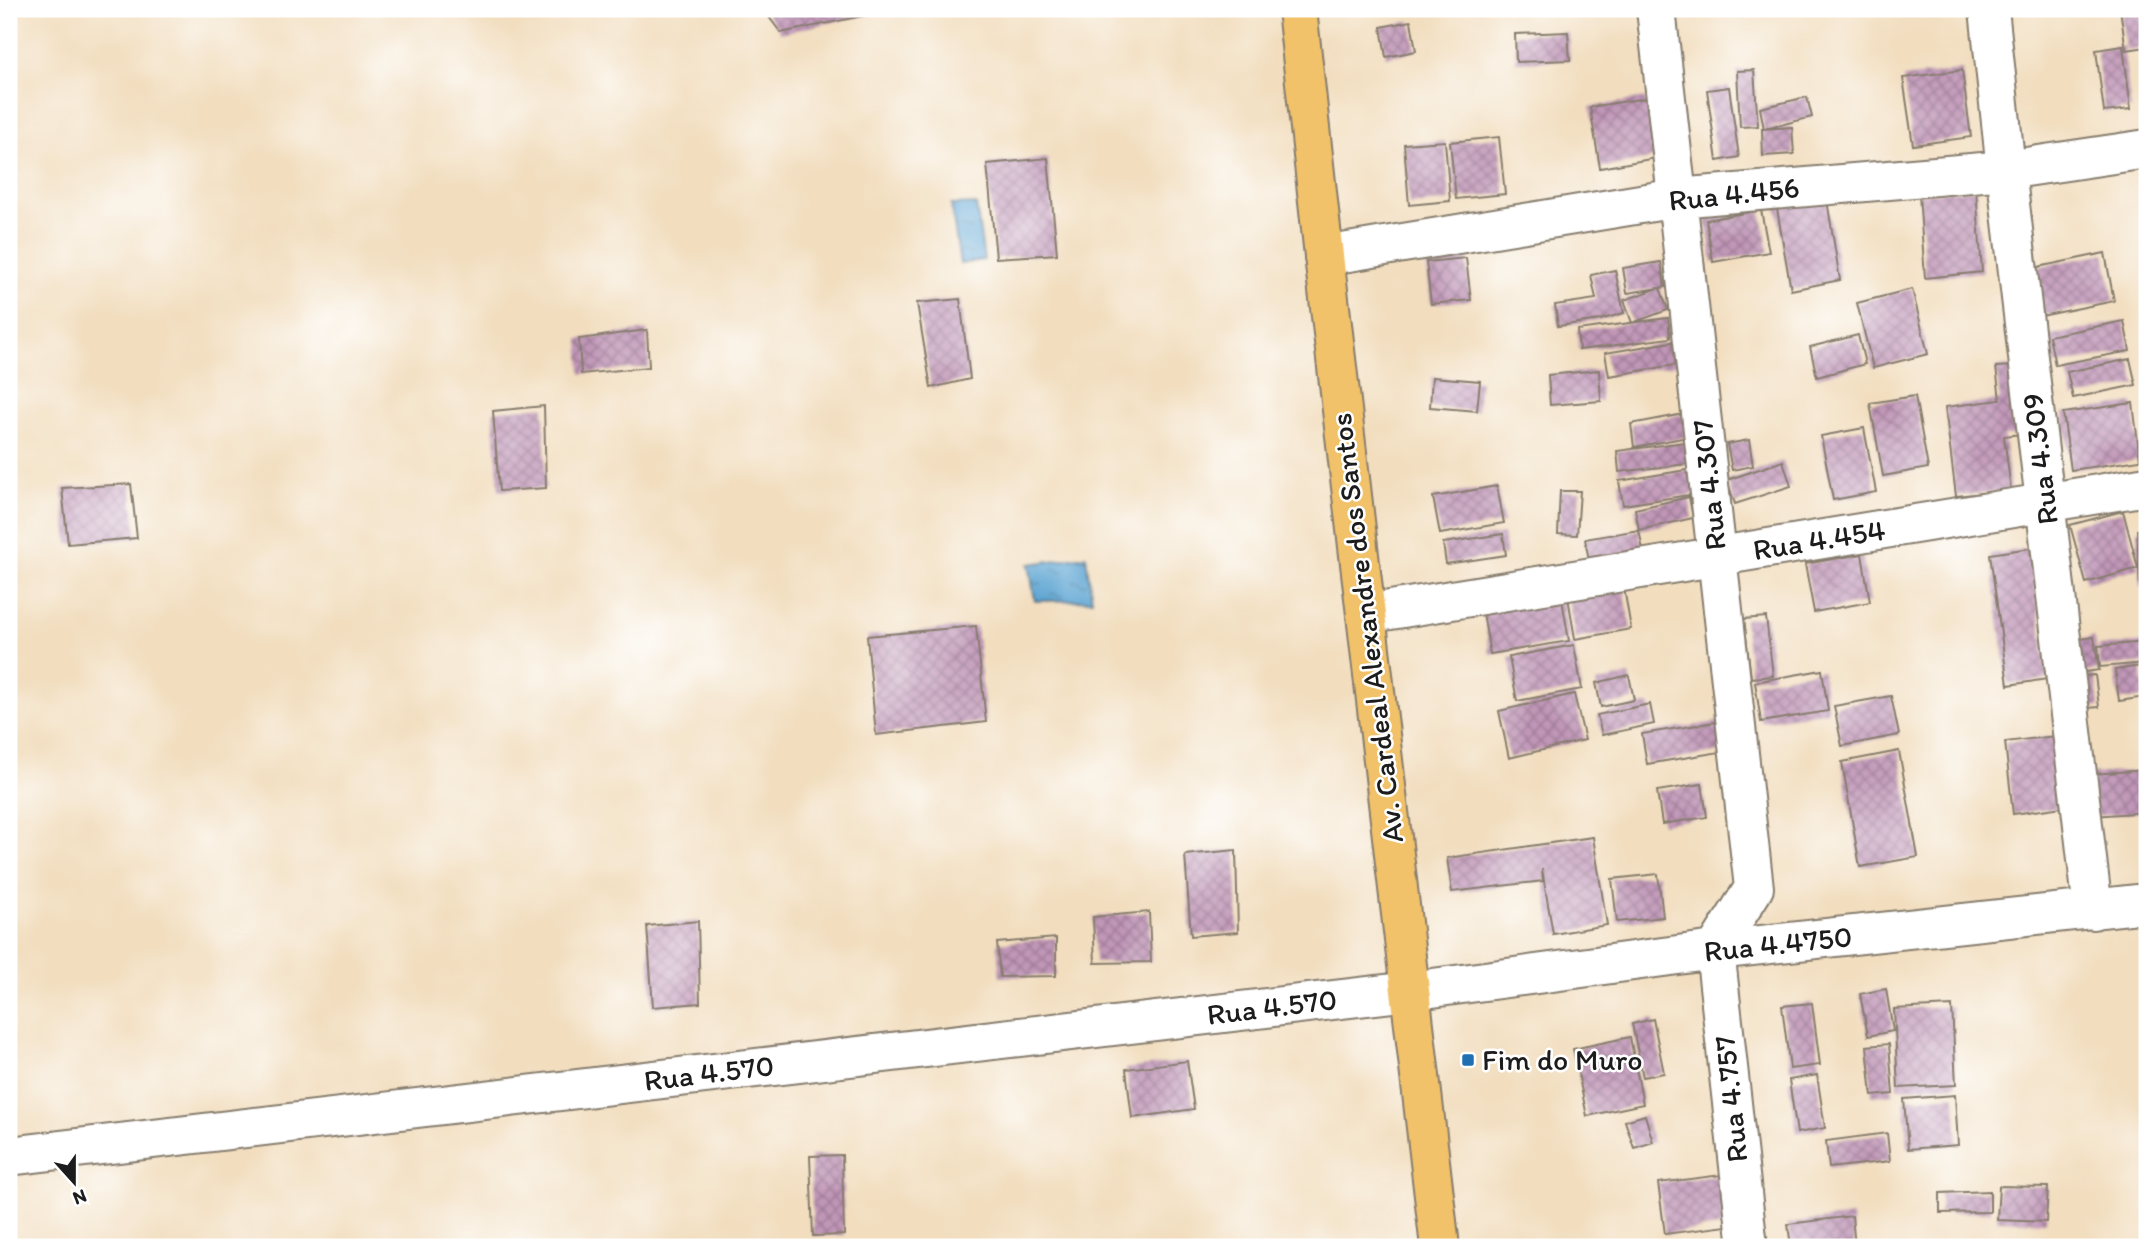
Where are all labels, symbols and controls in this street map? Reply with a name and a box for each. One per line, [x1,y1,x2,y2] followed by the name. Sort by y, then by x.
[1667,168,1801,219] street label: Rua 4.456
[2013,391,2066,527] street label: Rua 4.309
[1322,411,1411,845] street label: Av. Cardeal Alexandre dos Santos
[1683,418,1734,552] street label: Rua 4.307
[1750,511,1888,568] street label: Rua 4.454
[1702,917,1854,970] street label: Rua 4.4750
[1205,980,1339,1033] street label: Rua 4.570
[1705,1034,1756,1164] street label: Rua 4.757
[1482,1041,1643,1078] place label: Fim do Muro
[642,1046,776,1099] street label: Rua 4.570
[1460,1052,1476,1068] marker: Fim do Muro
[38,1148,108,1218] north arrow
[70,1184,90,1210] text: N

